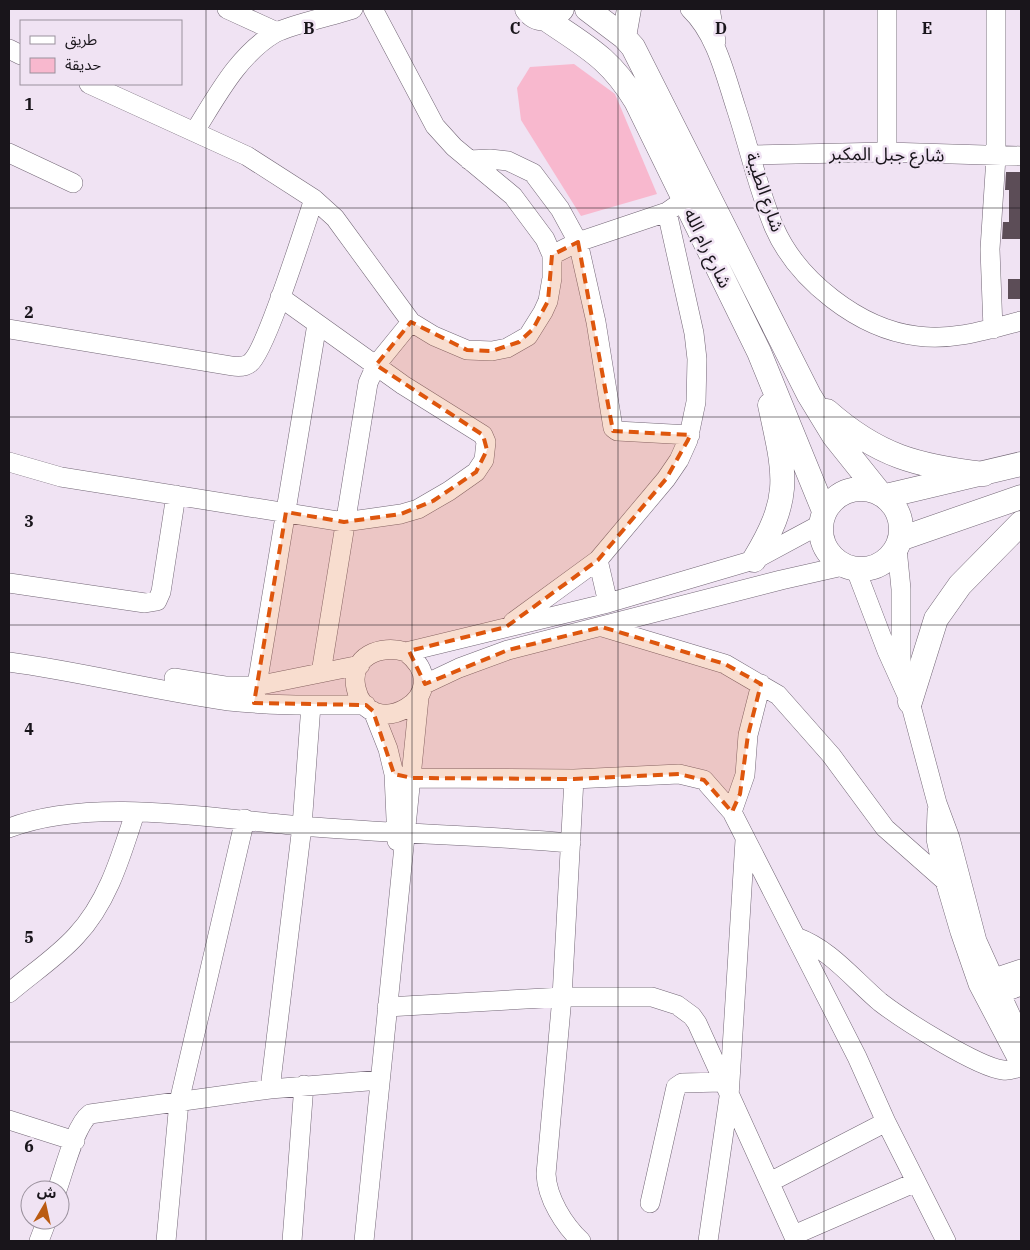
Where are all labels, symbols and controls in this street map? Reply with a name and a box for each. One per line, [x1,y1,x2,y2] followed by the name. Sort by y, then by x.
[303,18,315,38] text: B
[510,18,520,38] text: C
[715,18,727,38] text: D
[922,18,932,38] text: E
[20,20,182,85] legend
[65,30,97,50] text: طريق
[65,55,101,74] text: حديقة
[24,94,34,114] text: 1
[828,141,945,170] street label: شارع جبل المكبر
[738,149,789,236] street label: شارع الطيبة
[676,204,737,293] street label: شارع رام الله
[24,302,34,322] text: 2
[24,511,34,531] text: 3
[24,719,34,739] text: 4
[24,927,34,947] text: 5
[24,1136,34,1156] text: 6
[20,1180,70,1230] north arrow
[36,1182,58,1203] text: ش

